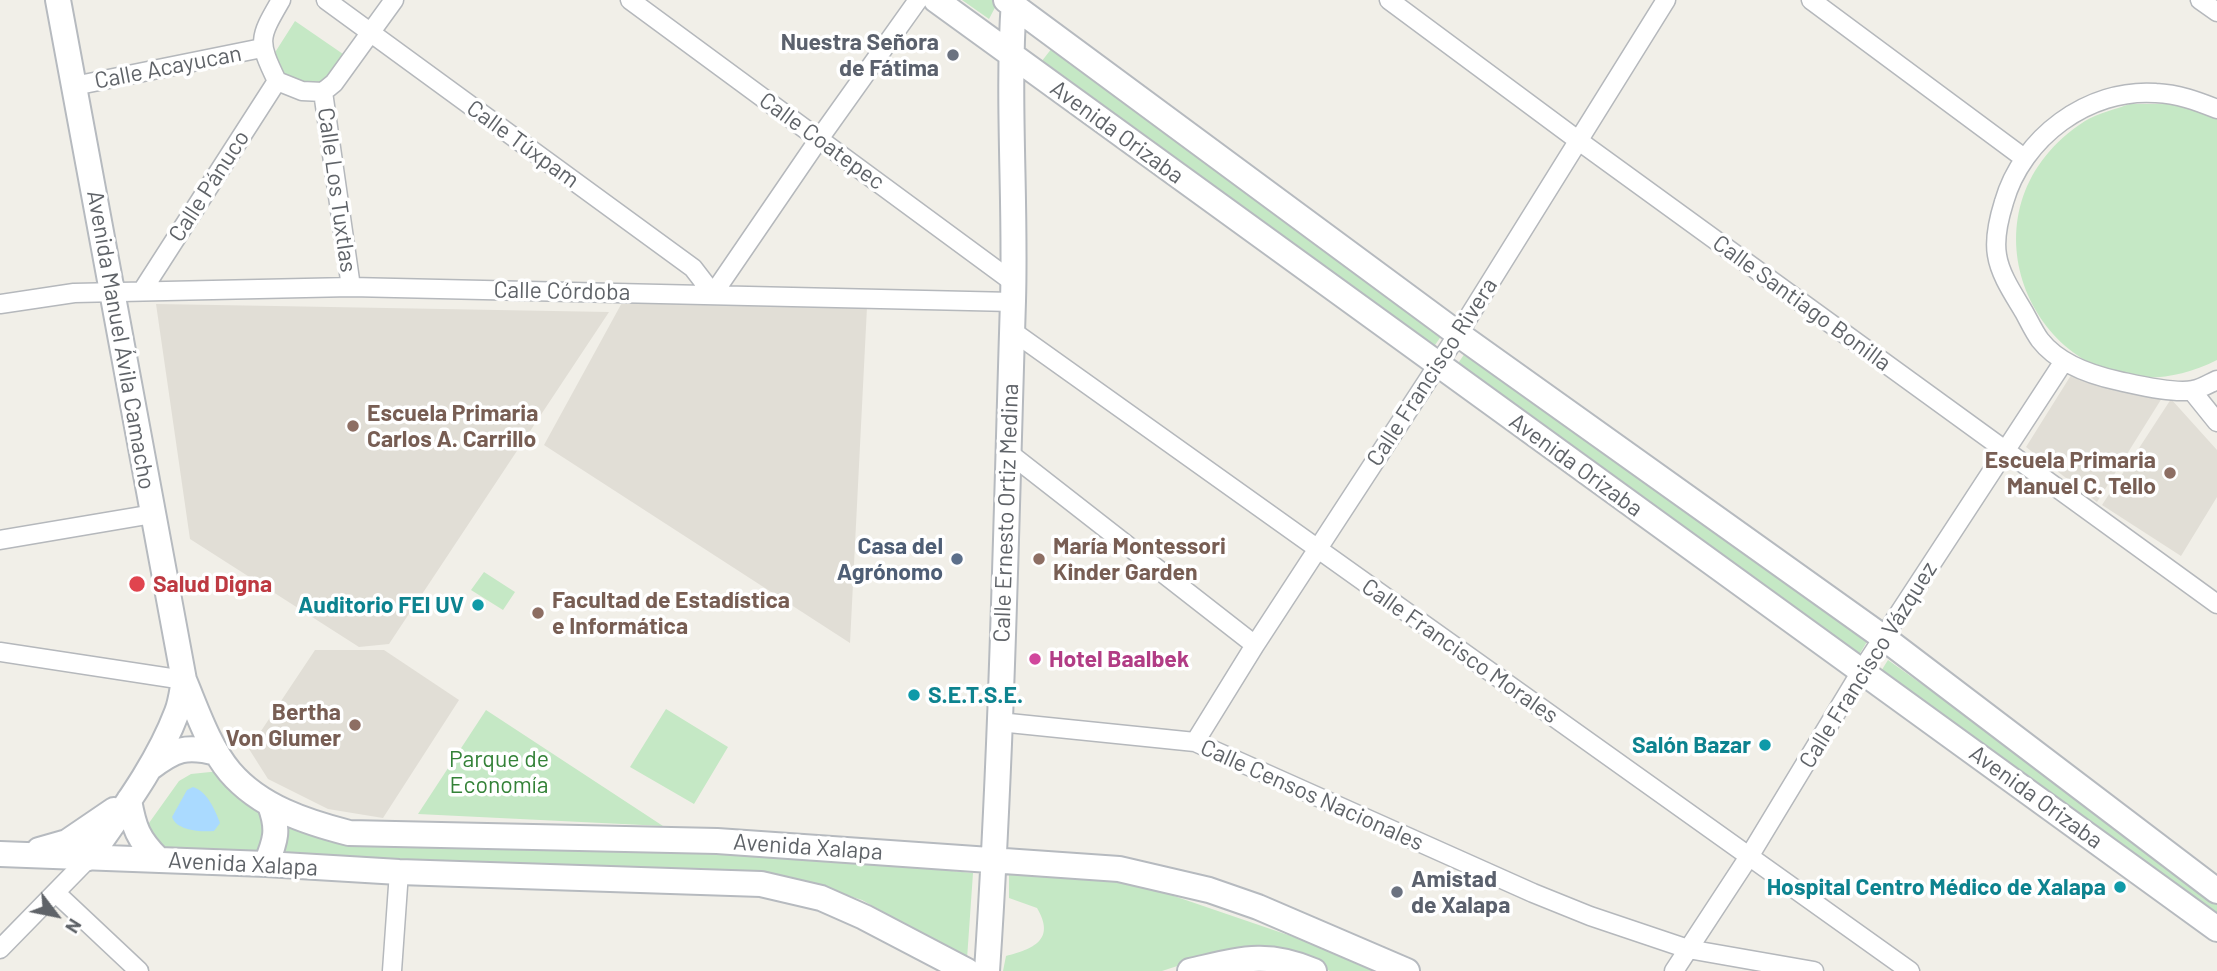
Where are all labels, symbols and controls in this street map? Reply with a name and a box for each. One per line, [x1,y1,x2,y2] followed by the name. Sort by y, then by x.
[781,28,939,82] place label: Nuestra Señora de Fátima
[92,39,244,95] street label: Calle Acayucan
[945,47,961,63] marker: Nuestra Señora de Fátima
[1045,74,1189,190] street label: Avenida Orizaba
[754,86,890,196] street label: Calle Coatepec
[462,94,584,194] street label: Calle Túxpam
[312,106,362,274] street label: Calle Los Tuxtlas
[163,125,255,247] street label: Calle Pánuco
[81,188,161,492] street label: Avenida Manuel Ávila Camacho
[1708,229,1896,377] street label: Calle Santiago Bonilla
[1361,273,1503,471] street label: Calle Francisco Rivera
[493,276,631,306] street label: Calle Córdoba
[988,383,1024,643] street label: Calle Ernesto Ortiz Medina
[367,399,538,453] place label: Escuela Primaria Carlos A. Carrillo
[1504,407,1648,523] street label: Avenida Orizaba
[345,418,361,434] marker: Escuela Primaria Carlos A. Carrillo
[1985,446,2156,500] place label: Escuela Primaria Manuel C. Tello
[2162,465,2178,481] marker: Escuela Primaria Manuel C. Tello
[837,532,943,586] place label: Casa del Agrónomo
[1053,532,1226,586] place label: María Montessori Kinder Garden
[949,551,965,567] marker: Casa del Agrónomo
[1031,551,1047,567] marker: María Montessori Kinder Garden
[1793,557,1943,773] street label: Calle Francisco Vázquez
[153,570,272,598] place label: Salud Digna
[1356,573,1564,729] street label: Calle Francisco Morales
[127,574,147,594] marker: Salud Digna
[552,586,790,640] place label: Facultad de Estadística e Informática
[298,591,464,619] place label: Auditorio FEI UV
[470,597,486,613] marker: Auditorio FEI UV
[530,605,546,621] marker: Facultad de Estadística e Informática
[1049,645,1189,673] place label: Hotel Baalbek
[1027,651,1043,667] marker: Hotel Baalbek
[928,681,1023,709] place label: S.E.T.S.E.
[906,687,922,703] marker: S.E.T.S.E.
[225,698,341,752] place label: Bertha Von Glumer
[347,717,363,733] marker: Bertha Von Glumer
[1632,731,1751,759] place label: Salón Bazar
[1196,733,1428,857] street label: Calle Censos Nacionales
[1757,737,1773,753] marker: Salón Bazar
[1964,739,2108,855] street label: Avenida Orizaba
[449,745,549,799] park label: Parque de Economía
[732,828,884,866] street label: Avenida Xalapa
[167,846,319,882] street label: Avenida Xalapa
[1411,865,1510,919] place label: Amistad de Xalapa
[1767,873,2106,901] place label: Hospital Centro Médico de Xalapa
[2112,879,2128,895] marker: Hospital Centro Médico de Xalapa
[21,880,91,950] north arrow
[1389,884,1405,900] marker: Amistad de Xalapa
[61,915,87,938] text: N

